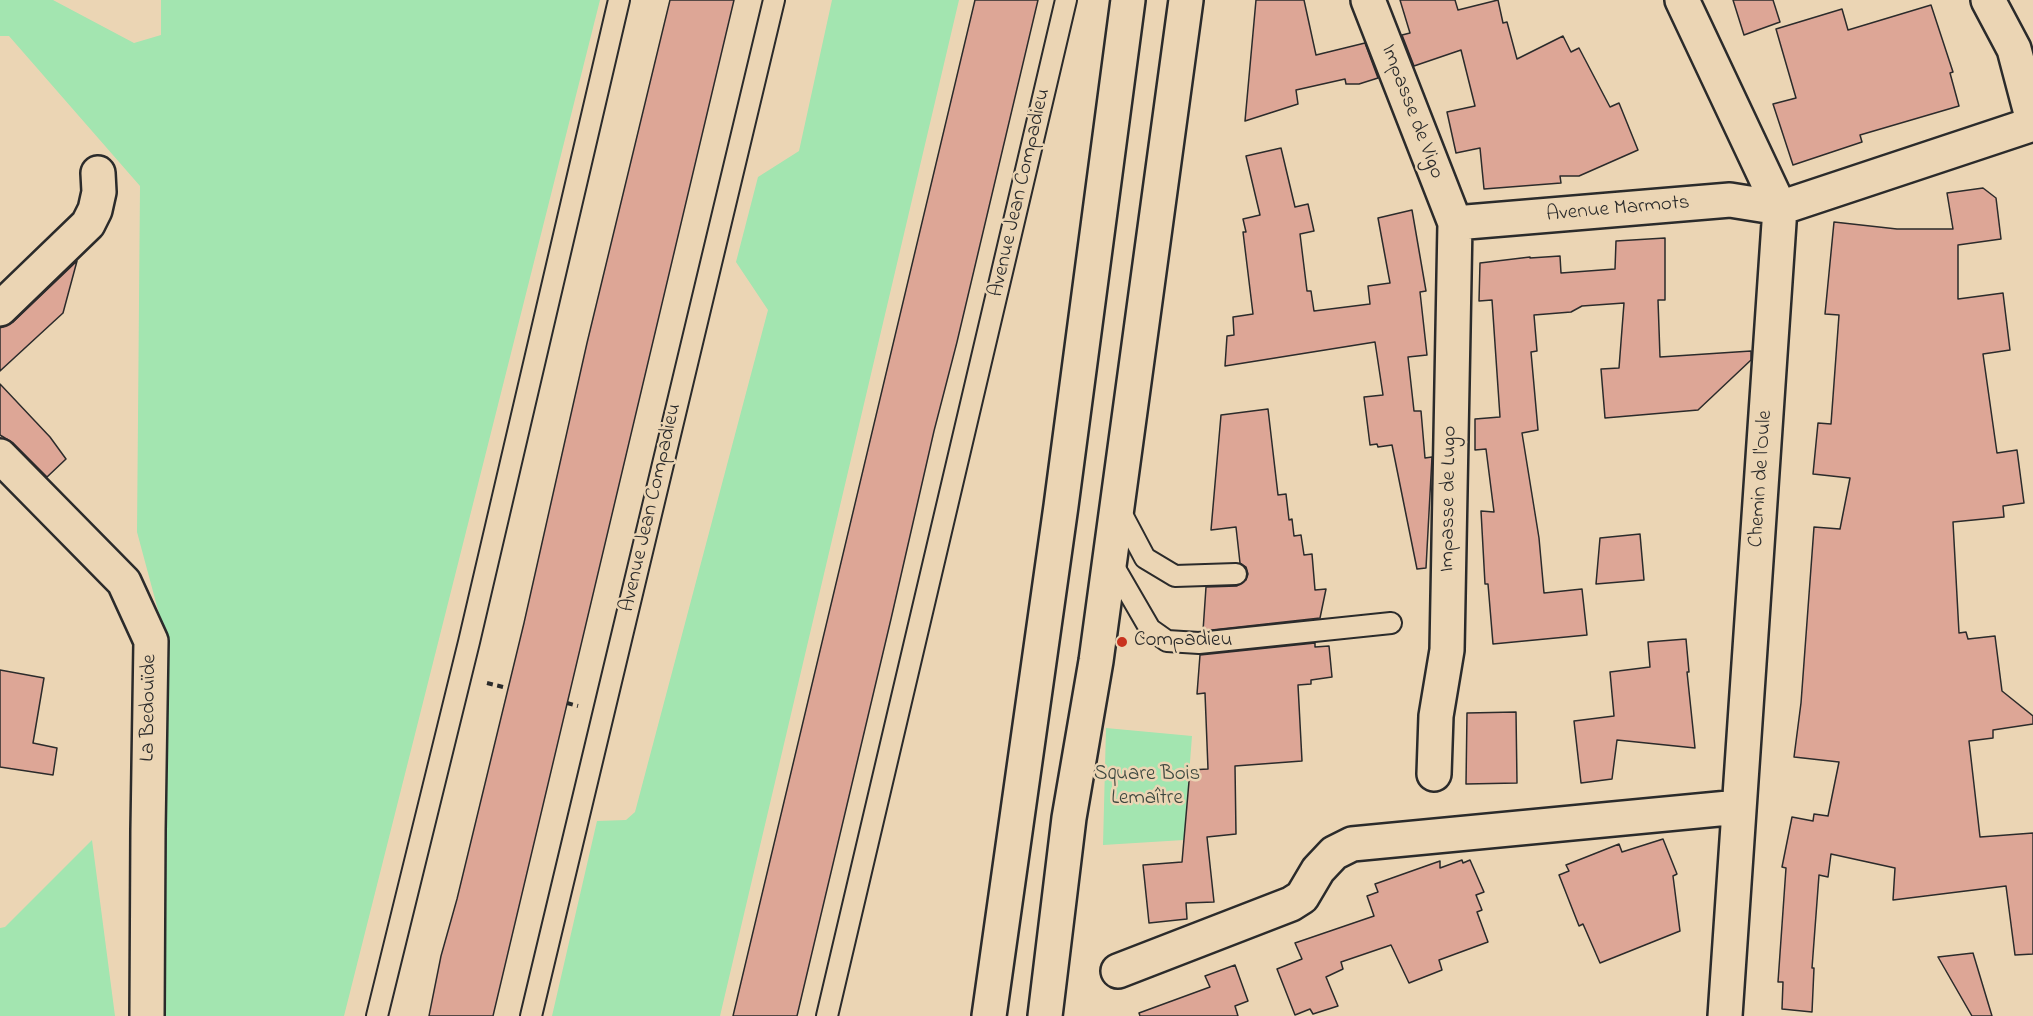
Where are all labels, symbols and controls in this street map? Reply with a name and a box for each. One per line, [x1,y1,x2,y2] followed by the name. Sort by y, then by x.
[1374,41,1448,183] street label: Impasse de Vigo
[985,86,1057,300] street label: Avenue Jean Compadieu
[1545,191,1691,229] street label: Avenue Marmots
[616,401,688,615] street label: Avenue Jean Compadieu
[1745,410,1779,548] street label: Chemin de l'Oule
[1436,426,1464,572] street label: Impasse de Lugo
[1134,629,1232,655] place label: Compadieu
[1115,635,1129,649] marker: Compadieu
[136,654,164,762] street label: La Bedouïde
[1094,763,1200,813] park label: Square Bois Lemaître

